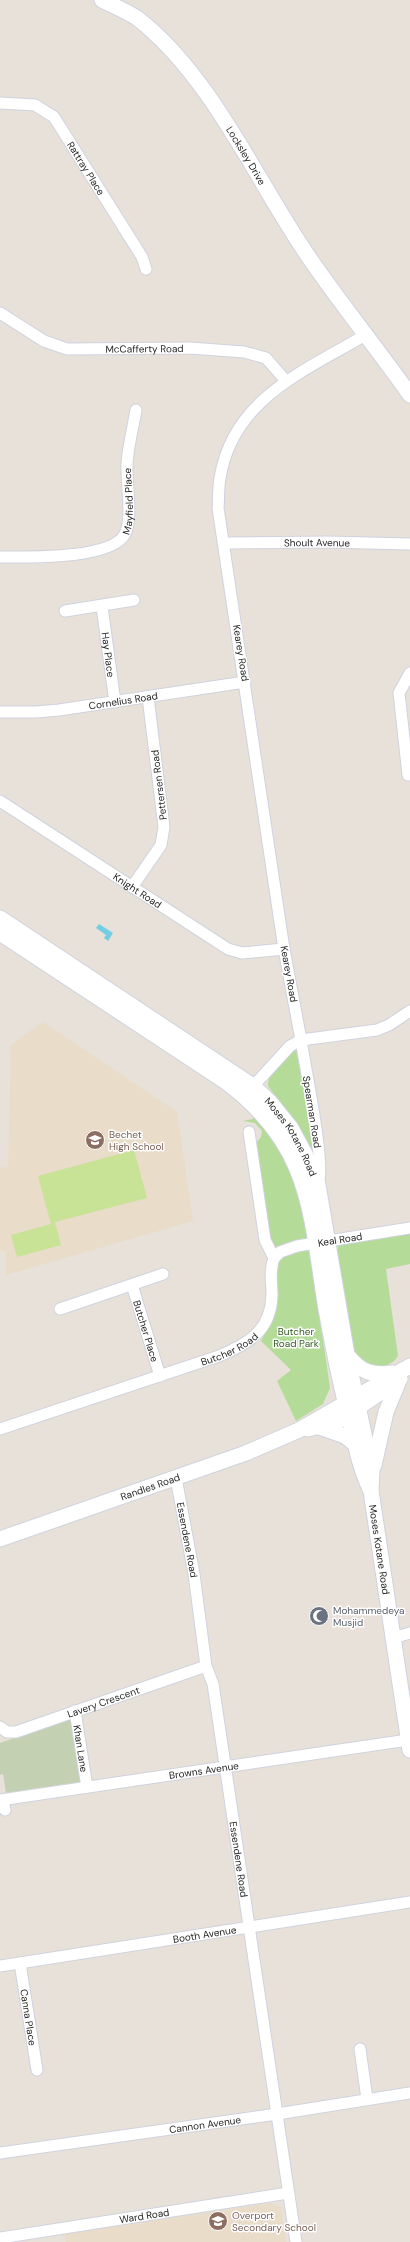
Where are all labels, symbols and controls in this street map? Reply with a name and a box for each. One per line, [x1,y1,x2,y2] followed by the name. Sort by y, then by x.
[224,124,269,188] street label: Locksley Drive
[64,139,108,198] street label: Rattray Place
[105,342,184,355] street label: McCafferty Road
[119,467,135,536] street label: Mayfield Place
[284,535,351,549] street label: Shoult Avenue
[230,624,252,682] street label: Kearey Road
[99,631,118,678] street label: Hay Place
[88,689,159,712] street label: Cornelius Road
[148,749,170,821] street label: Pettersen Road
[111,870,164,911] street label: Knight Road
[278,945,300,1003] street label: Kearey Road
[300,1075,324,1149] street label: Spearman Road
[262,1094,320,1178] street label: Moses Kotane Road
[109,1128,164,1153] place label: Bechet High School
[84,1129,106,1151] school or university icon: Bechet High School
[317,1229,363,1249] street label: Keal Road
[130,1298,162,1364] street label: Butcher Place
[273,1325,319,1350] park label: Butcher Road Park
[199,1329,261,1368] street label: Butcher Road
[119,1470,182,1503] street label: Randles Road
[174,1501,201,1578] street label: Essendene Road
[367,1504,393,1595] street label: Moses Kotane Road
[333,1604,404,1629] place label: Mohammedeya Musjid
[308,1605,330,1627] mosque icon: Mohammedeya Musjid
[65,1683,141,1720] street label: Lavery Crescent
[71,1724,91,1773] street label: Khan Lane
[168,1758,240,1782] street label: Browns Avenue
[227,1820,251,1898] street label: Essendene Road
[172,1923,237,1945] street label: Booth Avenue
[18,1988,40,2047] street label: Canna Place
[168,2113,242,2136] street label: Cannon Avenue
[118,2205,170,2226] street label: Ward Road
[232,2209,316,2234] place label: Overport Secondary School
[207,2210,229,2232] school or university icon: Overport Secondary School

